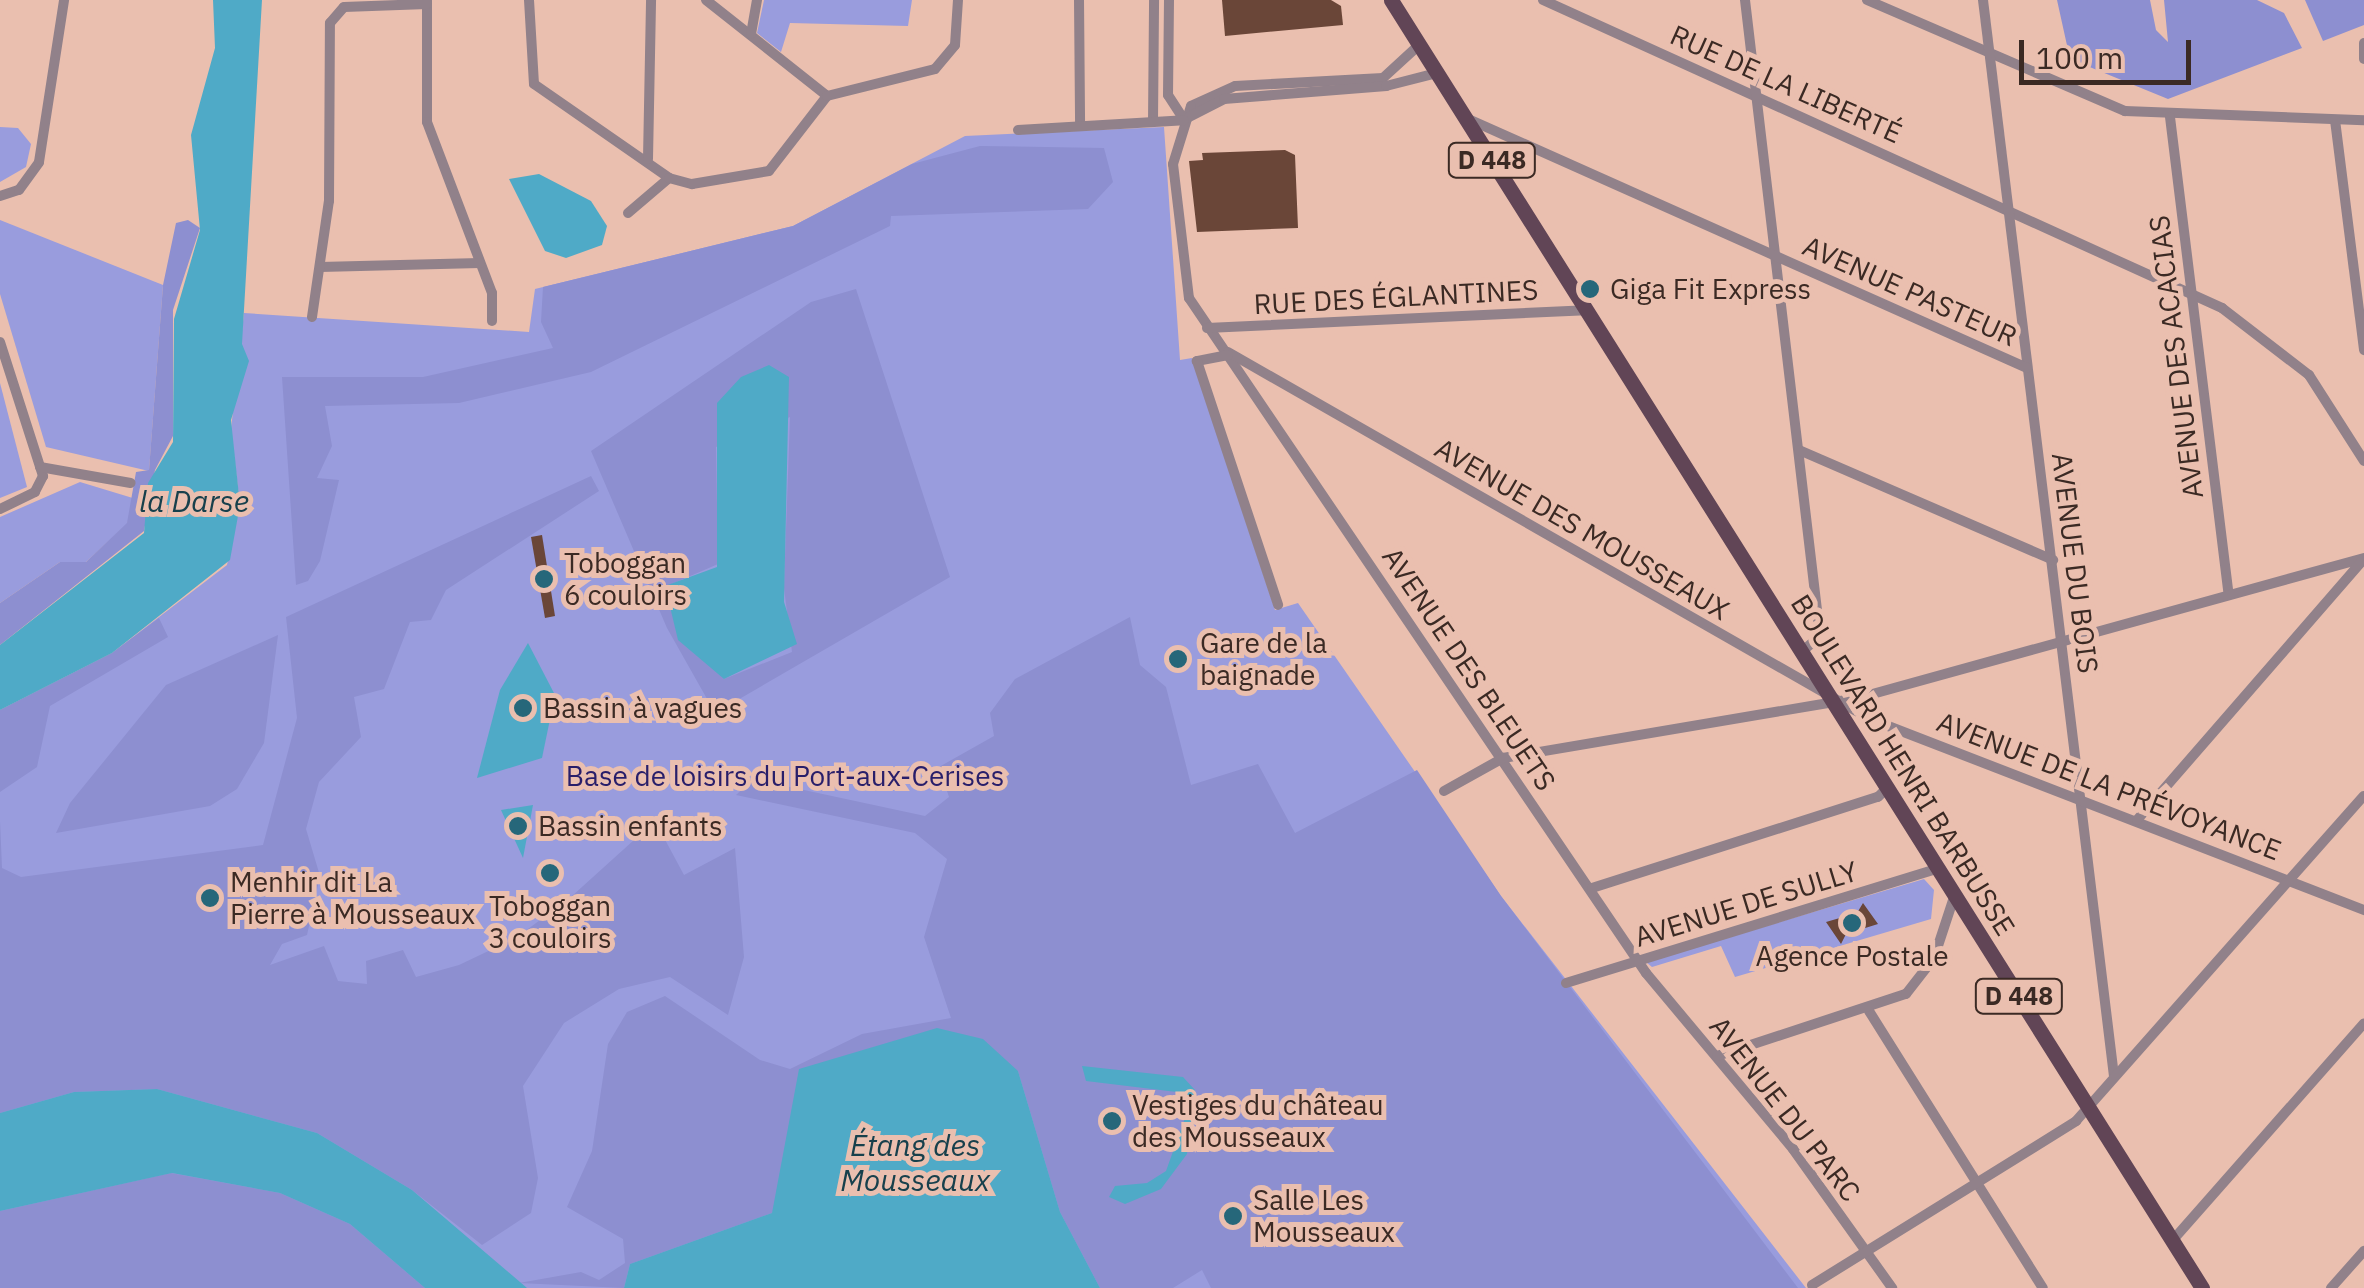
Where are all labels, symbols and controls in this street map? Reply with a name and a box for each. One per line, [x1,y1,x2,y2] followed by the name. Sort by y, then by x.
[1665,18,1907,150] street label: RUE DE LA LIBERTÉ
[2024,20,2196,82] scale bar
[2036,38,2123,77] text: 100 m
[1447,140,1537,180] road number: D 448
[2142,213,2210,501] street label: AVENUE DES ACACIAS
[1798,229,2022,353] street label: AVENUE PASTEUR
[1610,272,1811,306] place label: Giga Fit Express
[1253,273,1539,321] street label: RUE DES ÉGLANTINES
[1579,278,1601,300] marker: Giga Fit Express
[1429,431,1735,627] street label: AVENUE DES MOUSSEAUX
[2045,451,2105,675] street label: AVENUE DU BOIS
[139,483,249,519] water label: la Darse
[1375,541,1563,797] street label: AVENUE DES BLEUETS
[564,546,687,612] place label: Toboggan 6 couloirs
[533,568,555,590] marker: Toboggan 6 couloirs
[1784,588,2022,942] street label: BOULEVARD HENRI BARBUSSE
[1200,626,1327,692] place label: Gare de la baignade
[1165,646,1191,672] marker: Gare de la baignade
[543,691,742,725] place label: Bassin à vagues
[512,697,534,719] marker: Bassin à vagues
[1932,705,2286,867] street label: AVENUE DE LA PRÉVOYANCE
[566,759,1004,793] park label: Base de loisirs du Port-aux-Cerises
[538,809,723,843] place label: Bassin enfants
[507,815,529,837] marker: Bassin enfants
[1630,854,1862,954] street label: AVENUE DE SULLY
[539,862,561,884] marker: Toboggan 3 couloirs
[230,865,475,931] place label: Menhir dit La Pierre à Mousseaux
[199,887,221,909] marker: Menhir dit La Pierre à Mousseaux
[488,889,612,955] place label: Toboggan 3 couloirs
[1841,912,1863,934] marker: Agence Postale
[1755,939,1949,973] place label: Agence Postale
[1974,976,2064,1016] road number: D 448
[1703,1010,1867,1208] street label: AVENUE DU PARC
[1132,1088,1384,1154] place label: Vestiges du château des Mousseaux
[1101,1110,1123,1132] marker: Vestiges du château des Mousseaux
[840,1127,990,1198] water label: Étang des Mousseaux
[1253,1183,1395,1249] place label: Salle Les Mousseaux
[1222,1205,1244,1227] marker: Salle Les Mousseaux

